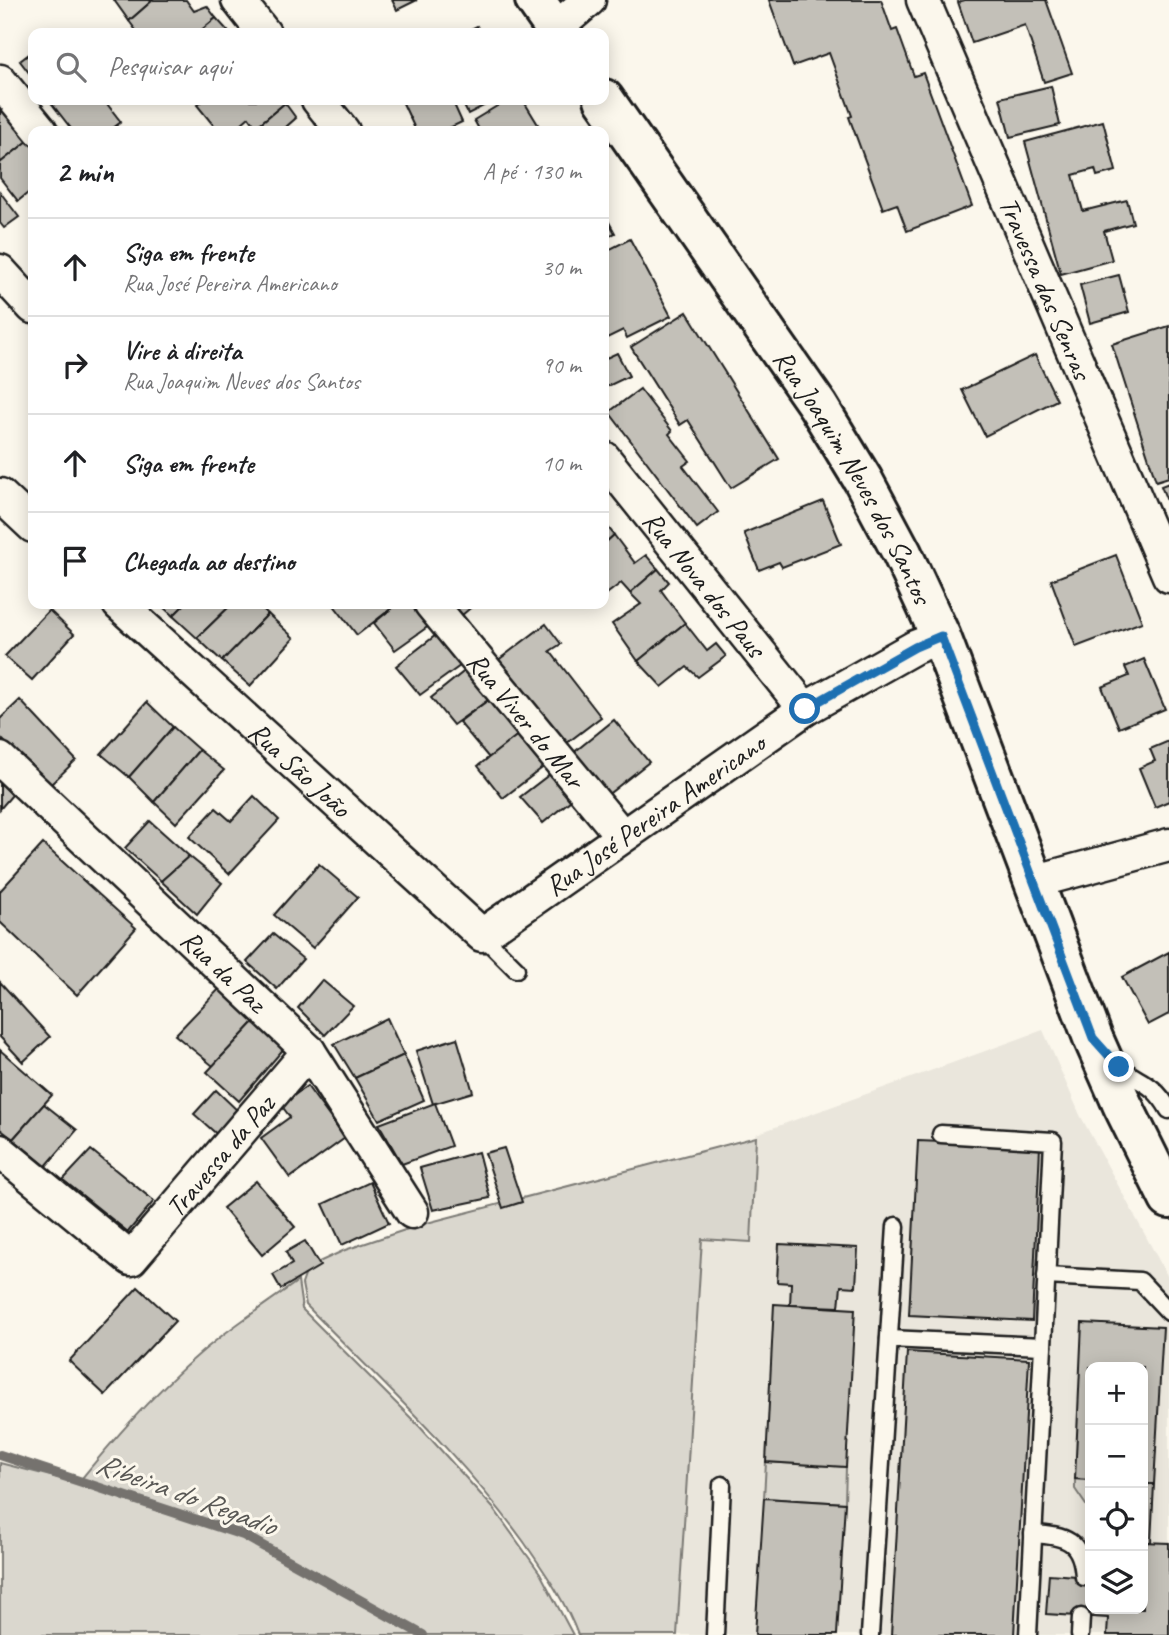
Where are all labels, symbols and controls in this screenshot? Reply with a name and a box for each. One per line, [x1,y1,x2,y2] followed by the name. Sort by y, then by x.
[28,28,609,105] search box
[52,48,90,86] icon: search
[108,50,232,83] text: Pesquisar aqui
[56,153,113,191] text: 2 min
[483,157,581,186] text: A pé · 130 m
[992,191,1101,386] street label: Travessa das Senras
[123,236,254,269] text: Siga em frente
[56,248,94,286] icon: ahead
[542,253,581,282] text: 30 m
[123,269,337,298] text: Rua José Pereira Americano
[123,334,242,367] text: Vire à direita
[766,342,941,611] street label: Rua Joaquim Neves dos Santos
[56,346,94,384] icon: right
[542,351,581,380] text: 90 m
[123,367,360,396] text: Rua Joaquim Neves dos Santos
[56,444,94,482] icon: ahead
[123,447,254,480] text: Siga em frente
[542,449,581,478] text: 10 m
[636,504,775,666] street label: Rua Nova dos Paus
[56,542,94,580] icon: arrive
[123,545,295,578] text: Chegada ao destino
[460,644,595,797] street label: Rua Viver do Mar
[789,693,820,724] route start
[242,714,360,826] street label: Rua São João
[538,723,774,903] street label: Rua José Pereira Americano
[174,922,276,1021] street label: Rua da Paz
[1103,1051,1134,1082] route end
[157,1085,283,1224] street label: Travessa da Paz
[1085,1362,1148,1614] map controls
[1085,1362,1148,1425] button: +
[1085,1425,1148,1488] button: −
[91,1444,284,1545] water label: Ribeira do Regadio
[1085,1488,1148,1551] button: locate
[1085,1551,1148,1614] button: layers

